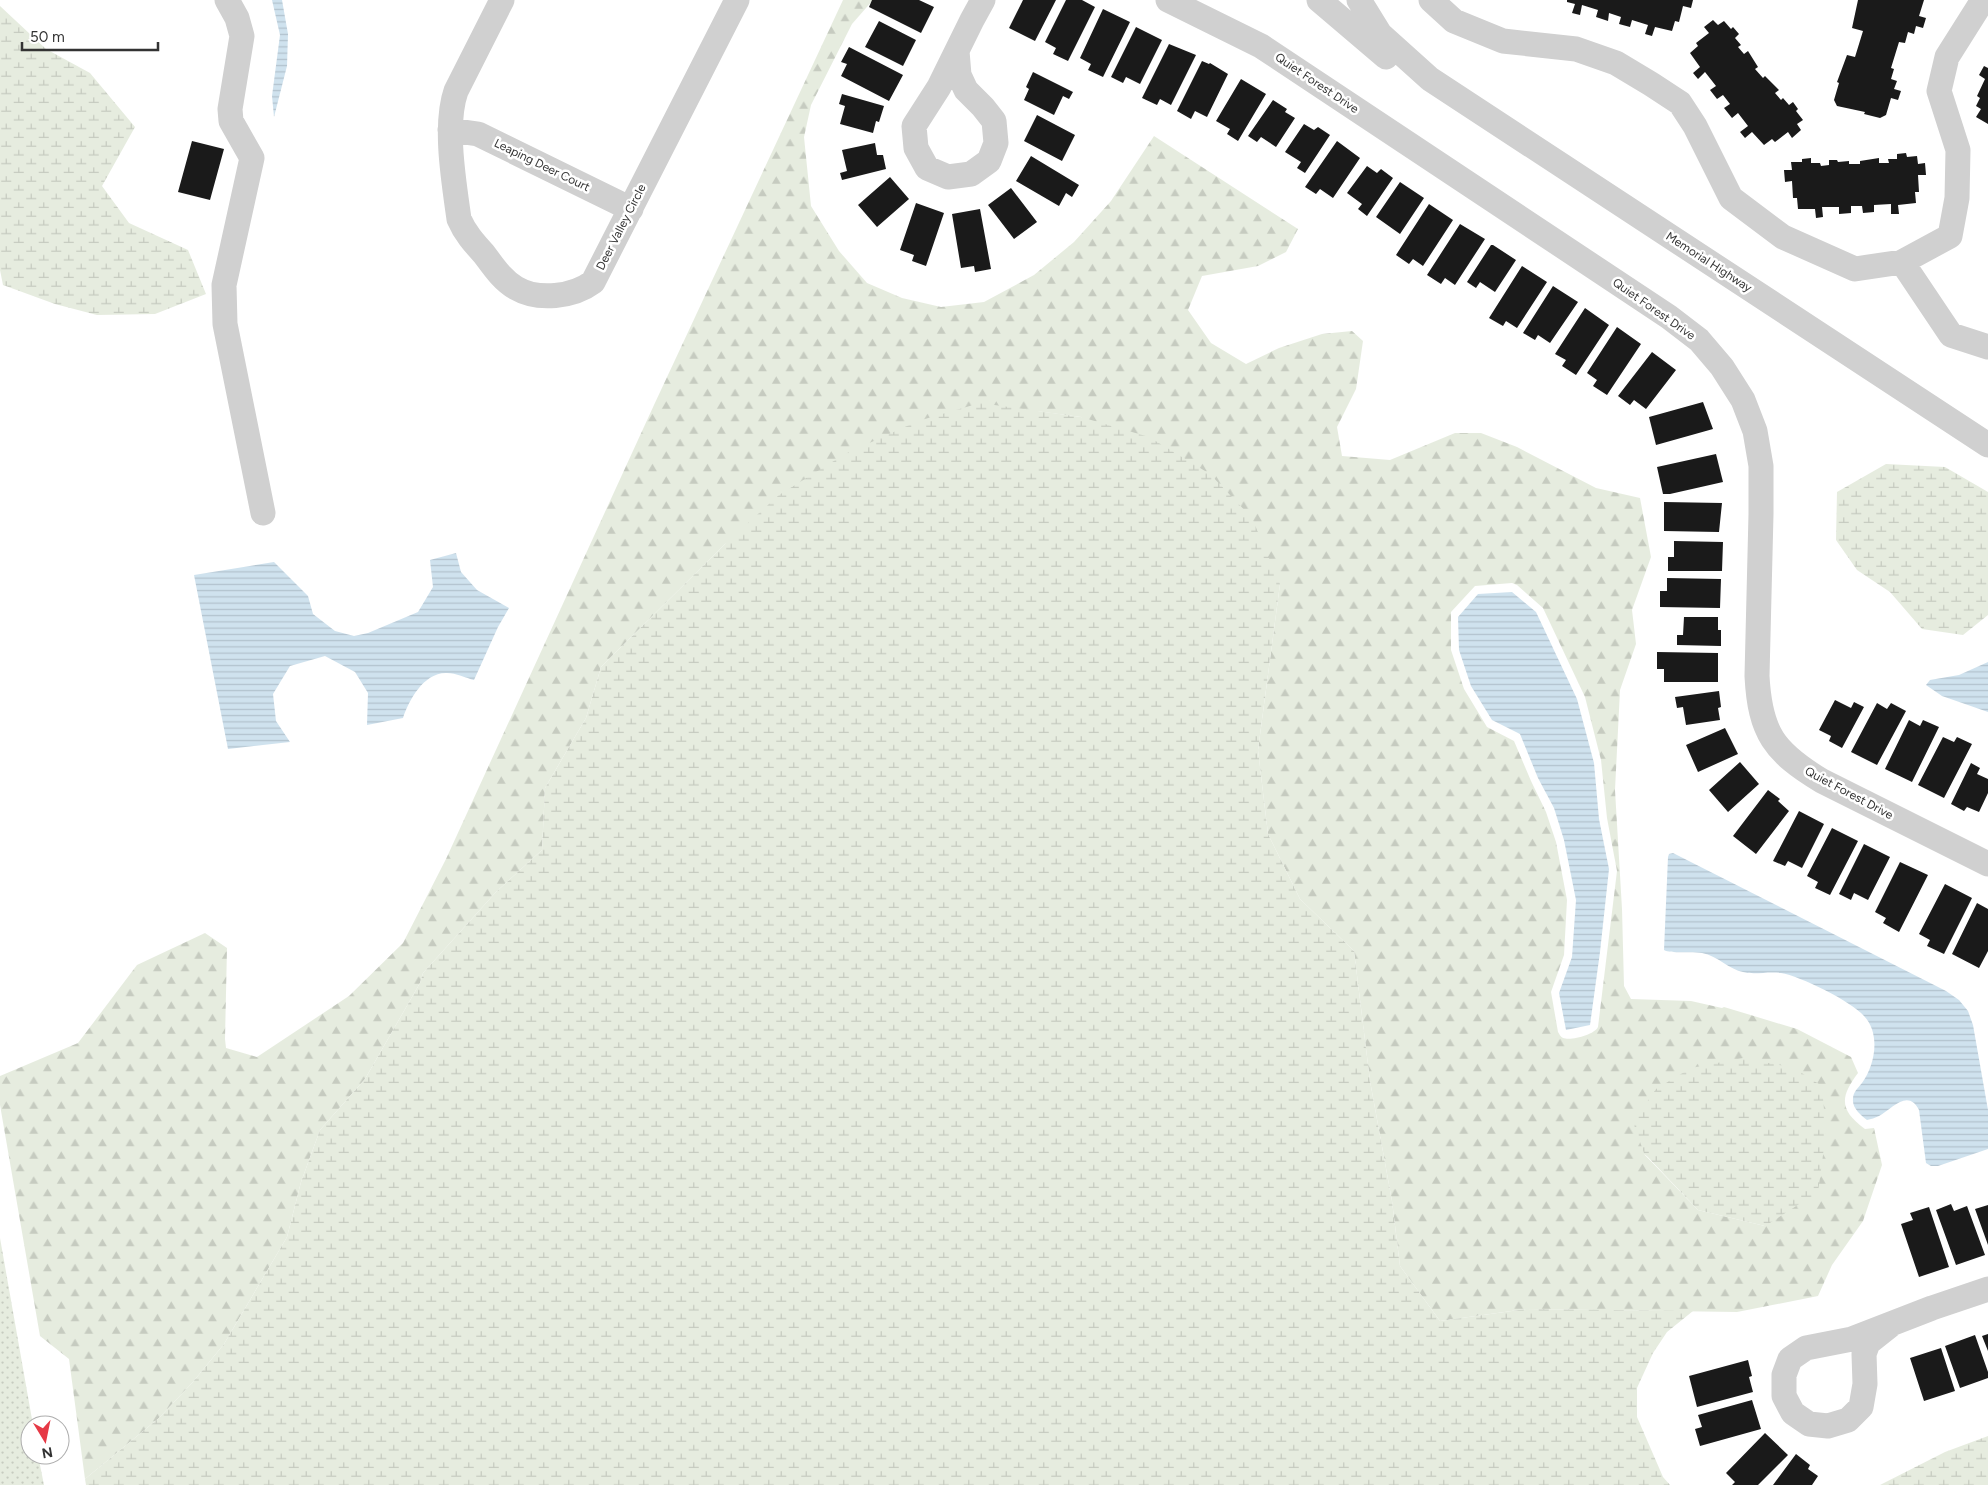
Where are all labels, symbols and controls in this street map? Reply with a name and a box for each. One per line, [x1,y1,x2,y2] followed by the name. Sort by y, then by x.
[22,20,159,52] scale bar
[30,28,65,46] text: 50 m
[1273,50,1362,116] street label: Quiet Forest Drive
[492,136,593,194] street label: Leaping Deer Court
[593,181,649,272] street label: Deer Valley Circle
[1663,229,1755,295] street label: Memorial Highway
[1610,275,1698,343] street label: Quiet Forest Drive
[1803,764,1896,822] street label: Quiet Forest Drive
[20,1415,70,1465] north arrow
[40,1443,54,1462] text: N

